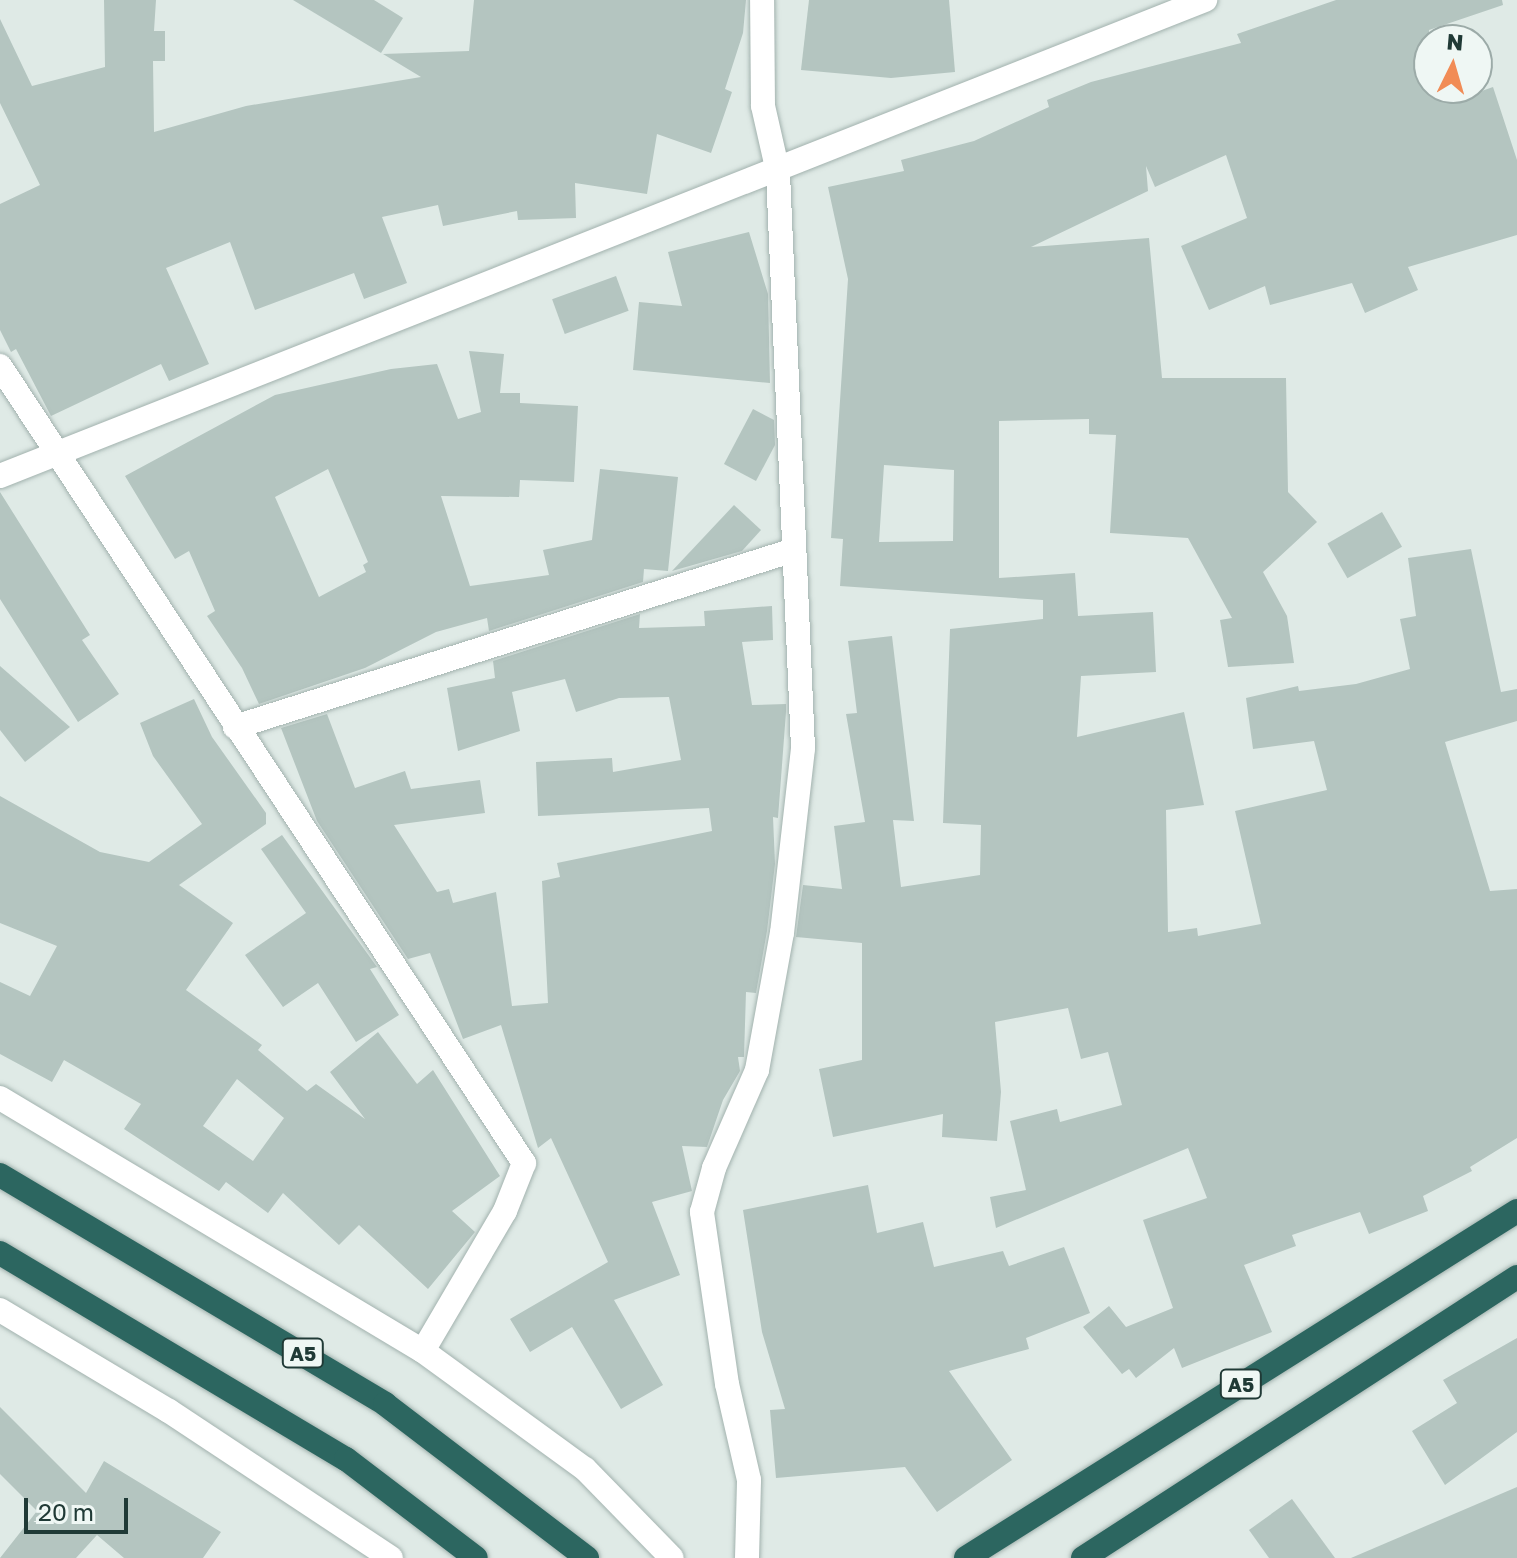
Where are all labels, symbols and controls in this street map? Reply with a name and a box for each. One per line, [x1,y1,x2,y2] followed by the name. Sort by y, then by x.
[1413,24,1493,104] north arrow
[1445,27,1464,56] text: N
[281,1337,325,1369] road number: A5
[1219,1368,1263,1400] road number: A5
[28,1482,132,1532] scale bar
[38,1497,94,1526] text: 20 m

